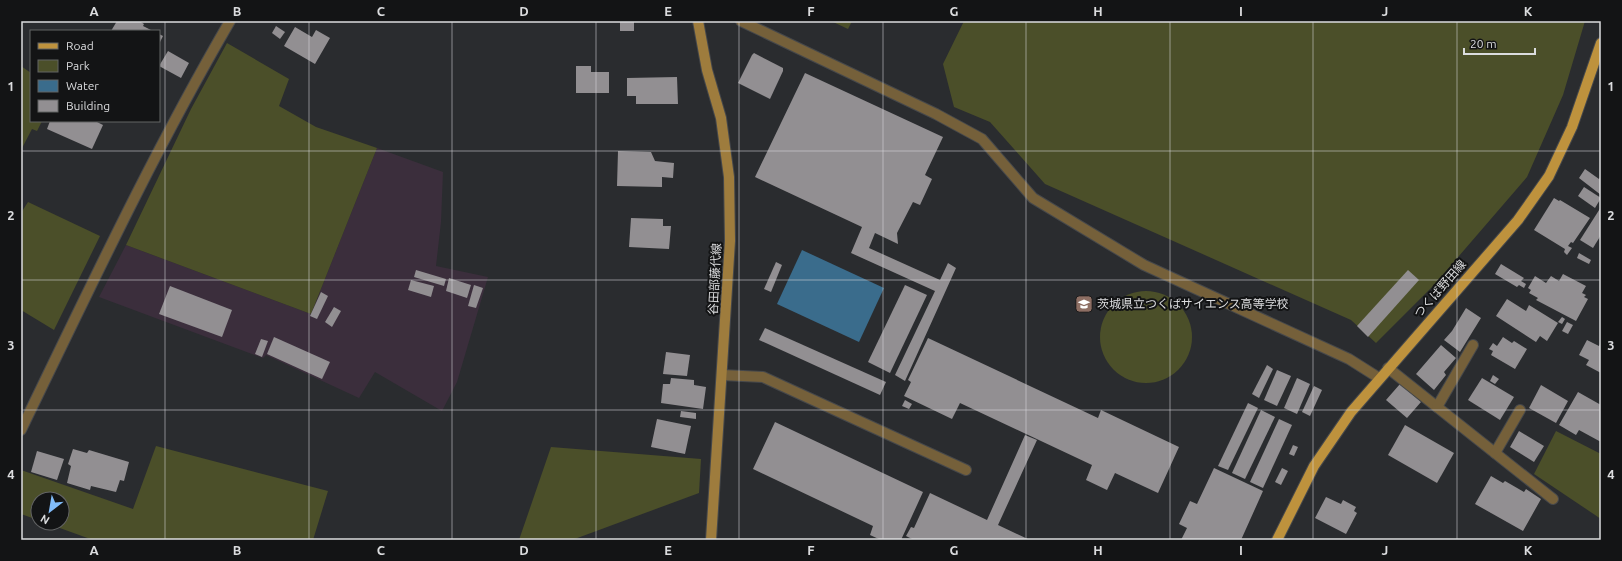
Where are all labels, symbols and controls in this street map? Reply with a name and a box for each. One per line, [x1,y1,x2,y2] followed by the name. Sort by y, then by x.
[89,4,99,18] text: A
[233,4,242,18] text: B
[377,4,386,18] text: C
[519,4,529,18] text: D
[664,4,672,18] text: E
[807,4,815,18] text: F
[950,4,959,18] text: G
[1093,4,1103,18] text: H
[1239,4,1243,18] text: I
[1382,4,1388,18] text: J
[1524,4,1533,18] text: K
[30,30,160,122] legend
[1464,30,1535,56] scale bar
[1470,37,1497,50] text: 20 m
[66,39,94,52] text: Road
[66,59,90,72] text: Park
[7,79,15,93] text: 1
[66,79,99,92] text: Water
[1607,79,1615,93] text: 1
[66,99,110,112] text: Building
[7,208,15,222] text: 2
[1607,208,1615,222] text: 2
[706,243,723,315] street label: 谷田部藤代線
[1411,257,1468,320] street label: つくば野田線
[1074,294,1094,314] school or university icon: 茨城県立つくばサイエンス高等学校
[1097,297,1289,310] place label: 茨城県立つくばサイエンス高等学校
[7,338,15,352] text: 3
[1607,338,1615,352] text: 3
[7,467,15,481] text: 4
[1607,467,1615,481] text: 4
[30,491,70,531] north arrow
[38,512,51,527] text: N
[89,543,99,557] text: A
[233,543,242,557] text: B
[377,543,386,557] text: C
[519,543,529,557] text: D
[664,543,672,557] text: E
[807,543,815,557] text: F
[950,543,959,557] text: G
[1093,543,1103,557] text: H
[1239,543,1243,557] text: I
[1382,543,1388,557] text: J
[1524,543,1533,557] text: K

